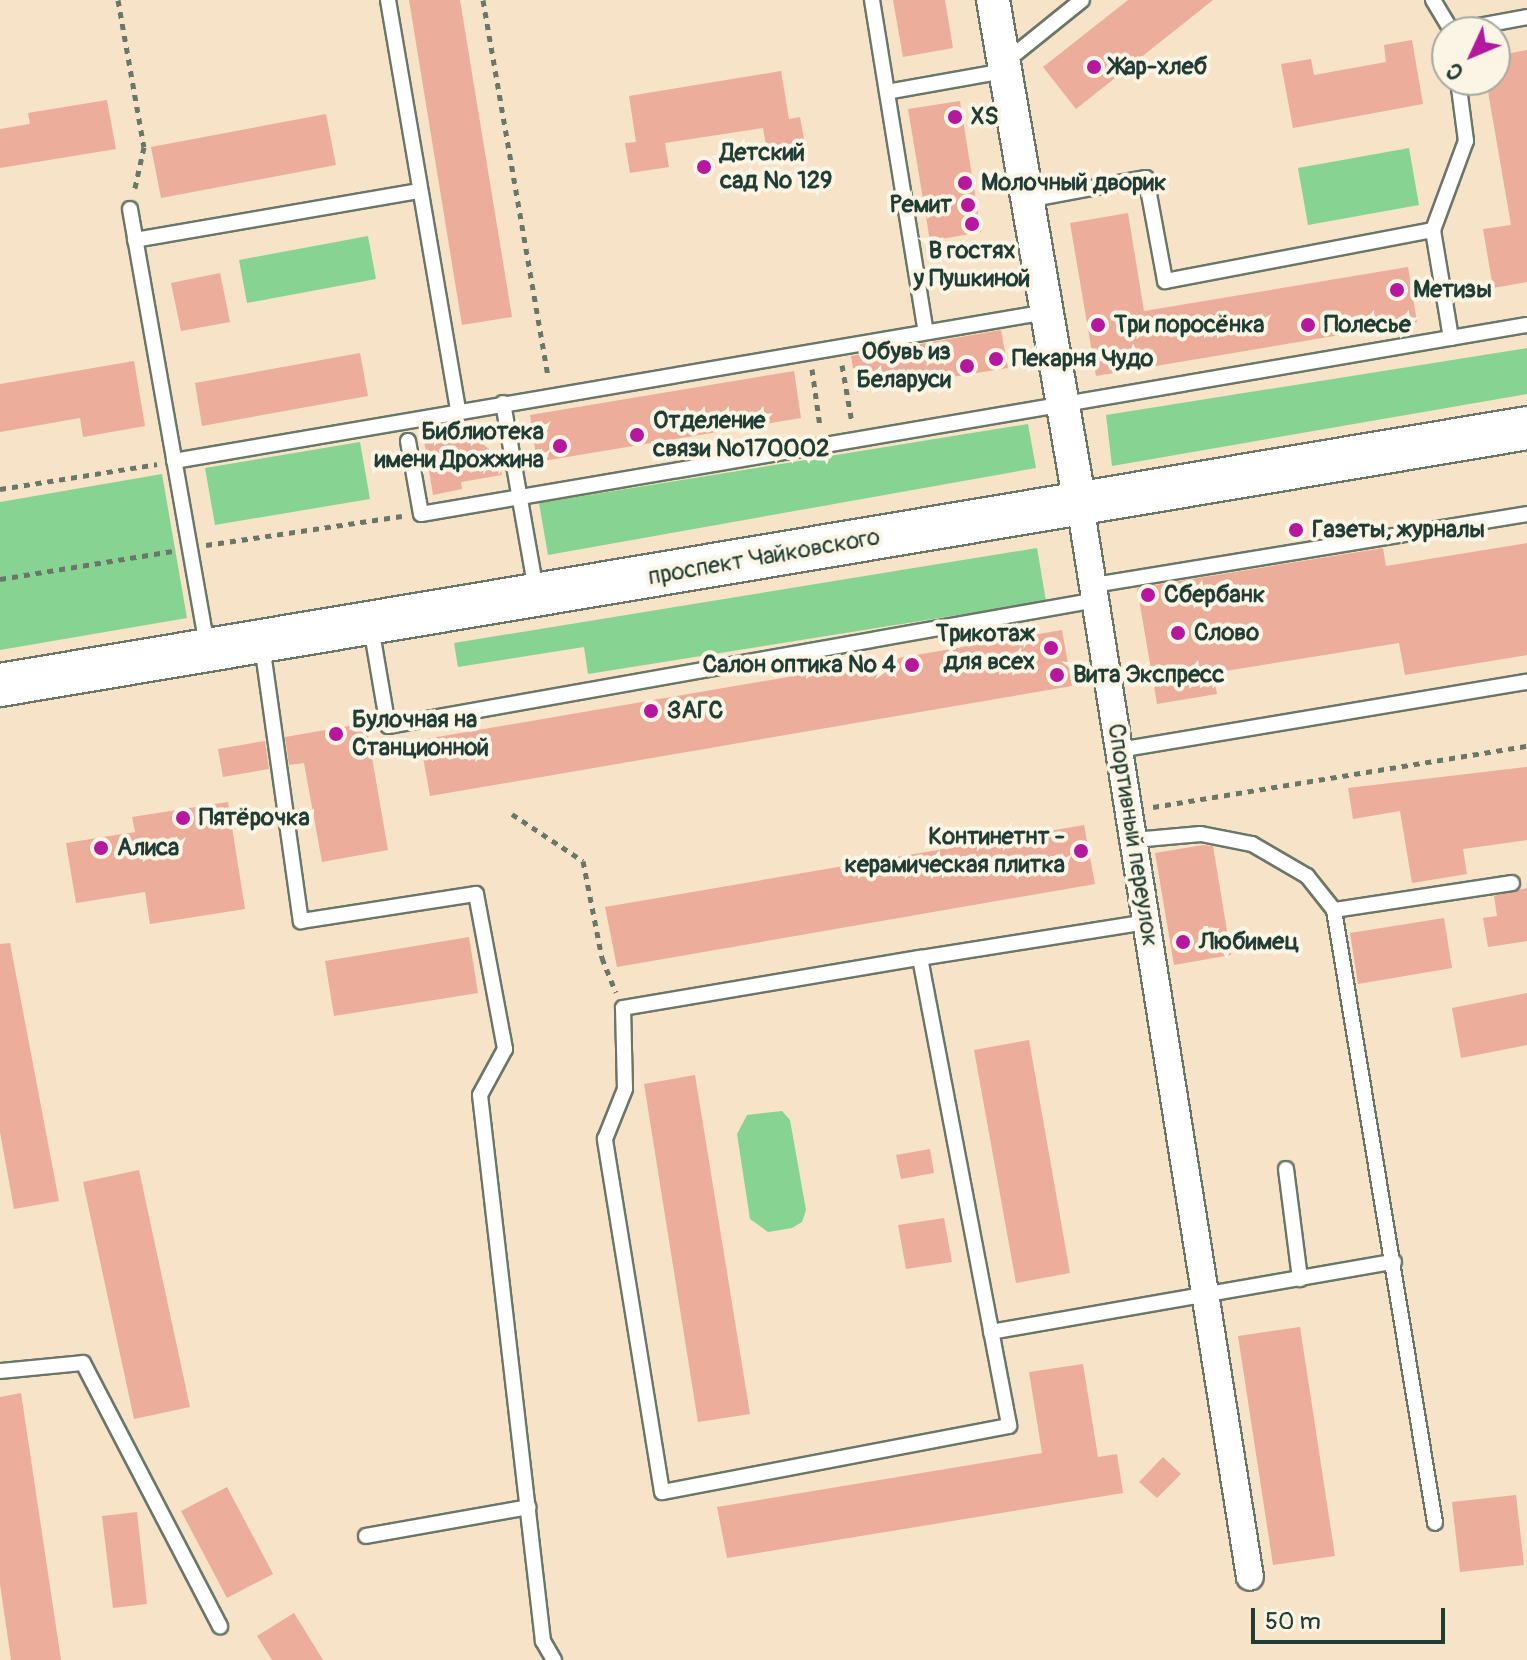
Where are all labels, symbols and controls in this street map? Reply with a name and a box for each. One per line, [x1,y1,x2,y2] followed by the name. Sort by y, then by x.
[1431,16,1511,96] north arrow
[1110,53,1207,81] place label: Жар-хлеб
[1440,57,1470,86] text: С
[1085,58,1103,76] marker: Жар-хлеб
[971,103,999,131] place label: XS
[946,108,964,126] marker: XS
[720,139,832,195] place label: Детский сад № 129
[695,158,713,176] marker: Детский сад № 129
[981,169,1166,197] place label: Молочный дворик
[956,174,974,192] marker: Молочный дворик
[890,191,952,219] place label: Ремит
[959,196,977,214] marker: Ремит
[963,215,981,233] marker: В гостях у Пушкиной
[914,237,1030,293] place label: В гостях у Пушкиной
[1413,276,1492,304] place label: Метизы
[1388,281,1406,299] marker: Метизы
[1114,311,1265,339] place label: Три поросёнка
[1324,311,1411,339] place label: Полесье
[1089,316,1107,334] marker: Три поросёнка
[1299,316,1317,334] marker: Полесье
[857,338,951,394] place label: Обувь из Беларуси
[1012,345,1154,373] place label: Пекарня Чудо
[987,350,1005,368] marker: Пекарня Чудо
[958,357,976,375] marker: Обувь из Беларуси
[653,407,830,463] place label: Отделение связи №170002
[375,418,544,474] place label: Библиотека имени Дрожжина
[628,426,646,444] marker: Отделение связи №170002
[551,437,569,455] marker: Библиотека имени Дрожжина
[1312,516,1485,544] place label: Газеты, журналы
[1287,521,1305,539] marker: Газеты, журналы
[646,522,882,592] street label: проспект Чайковского
[1164,581,1265,609] place label: Сбербанк
[1139,586,1157,604] marker: Сбербанк
[1194,619,1259,647] place label: Слово
[936,620,1035,676] place label: Трикотаж для всех
[1169,624,1187,642] marker: Слово
[1042,639,1060,657] marker: Трикотаж для всех
[703,651,896,679] place label: Салон оптика № 4
[903,656,921,674] marker: Салон оптика № 4
[1073,661,1224,689] place label: Вита Экспресс
[1048,666,1066,684] marker: Вита Экспресс
[667,697,723,725] place label: ЗАГС
[642,702,660,720] marker: ЗАГС
[352,706,489,762] place label: Булочная на Станционной
[1101,722,1165,948] street label: Спортивный переулок
[327,725,345,743] marker: Булочная на Станционной
[199,804,310,832] place label: Пятёрочка
[174,809,192,827] marker: Пятёрочка
[845,823,1065,879] place label: Континетнт - керамическая плитка
[117,834,179,862] place label: Алиса
[92,839,110,857] marker: Алиса
[1072,842,1090,860] marker: Континетнт - керамическая плитка
[1199,928,1299,956] place label: Любимец
[1174,933,1192,951] marker: Любимец
[1255,1592,1449,1642] scale bar
[1265,1607,1321,1636] text: 50 m

